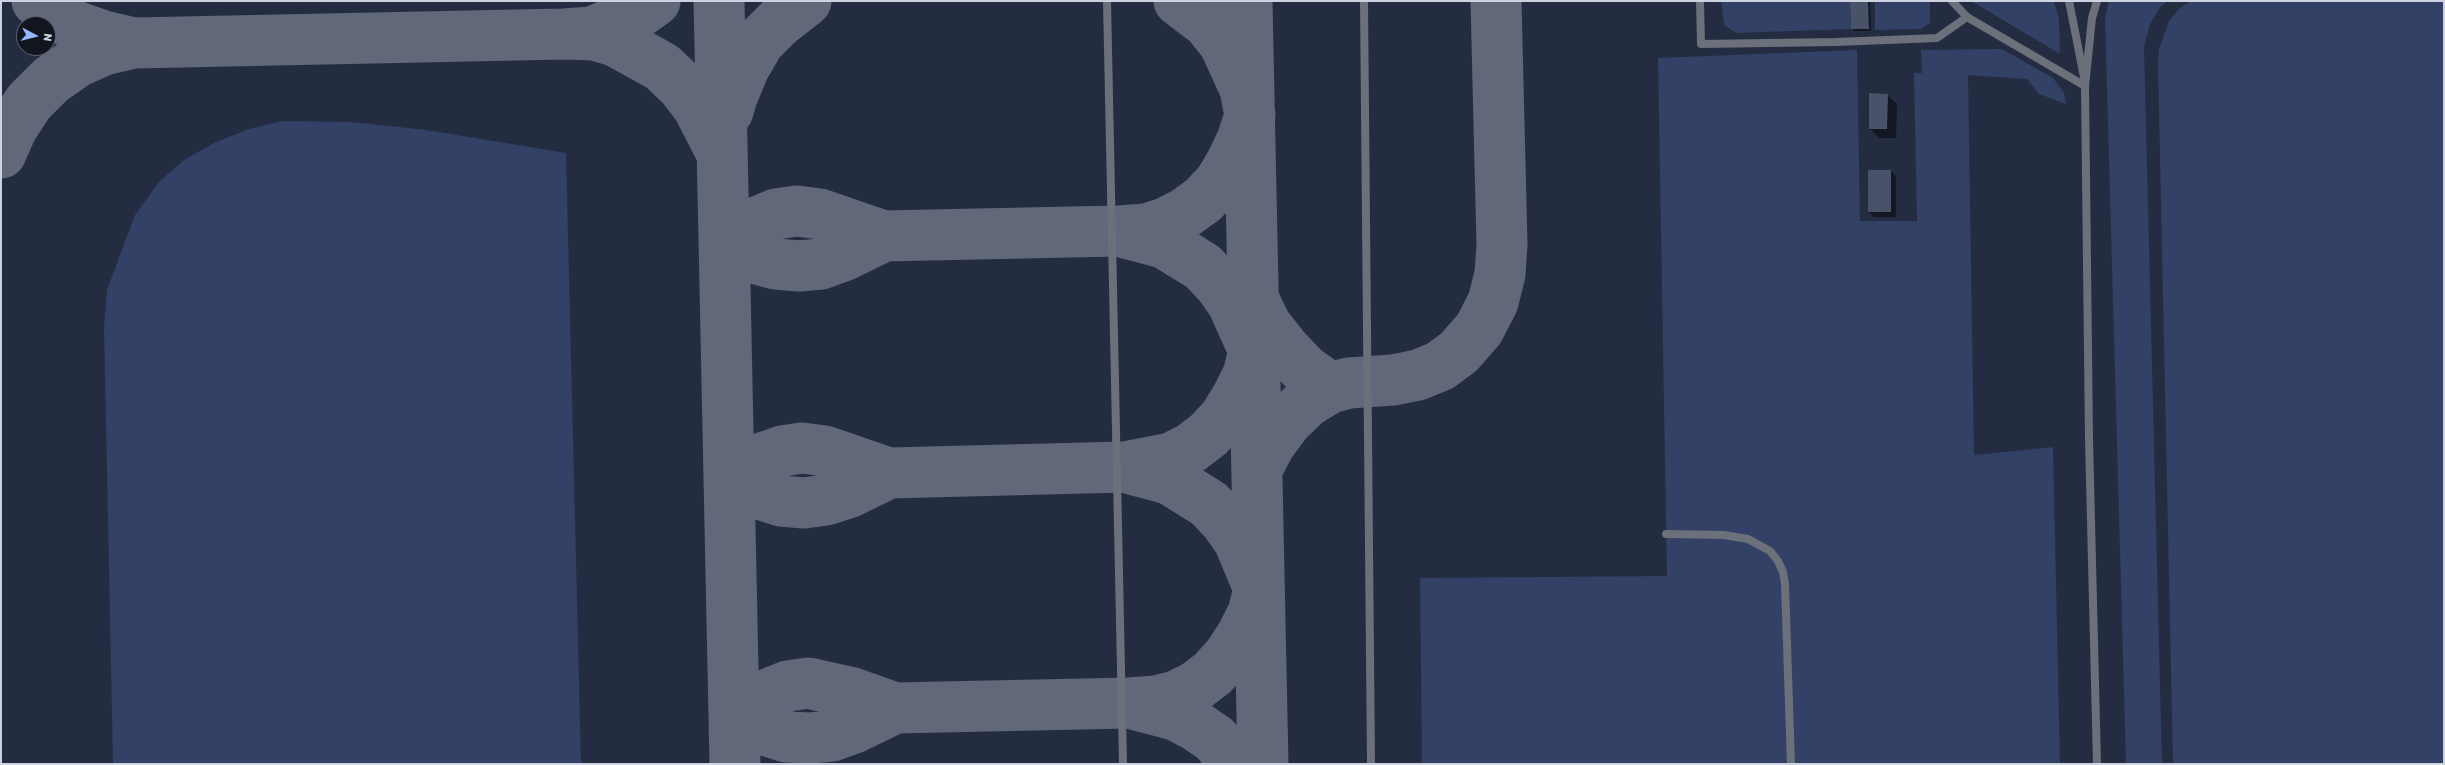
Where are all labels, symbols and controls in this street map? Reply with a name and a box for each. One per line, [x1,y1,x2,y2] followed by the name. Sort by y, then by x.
[16,16,56,56] north arrow
[40,33,54,42] text: N

